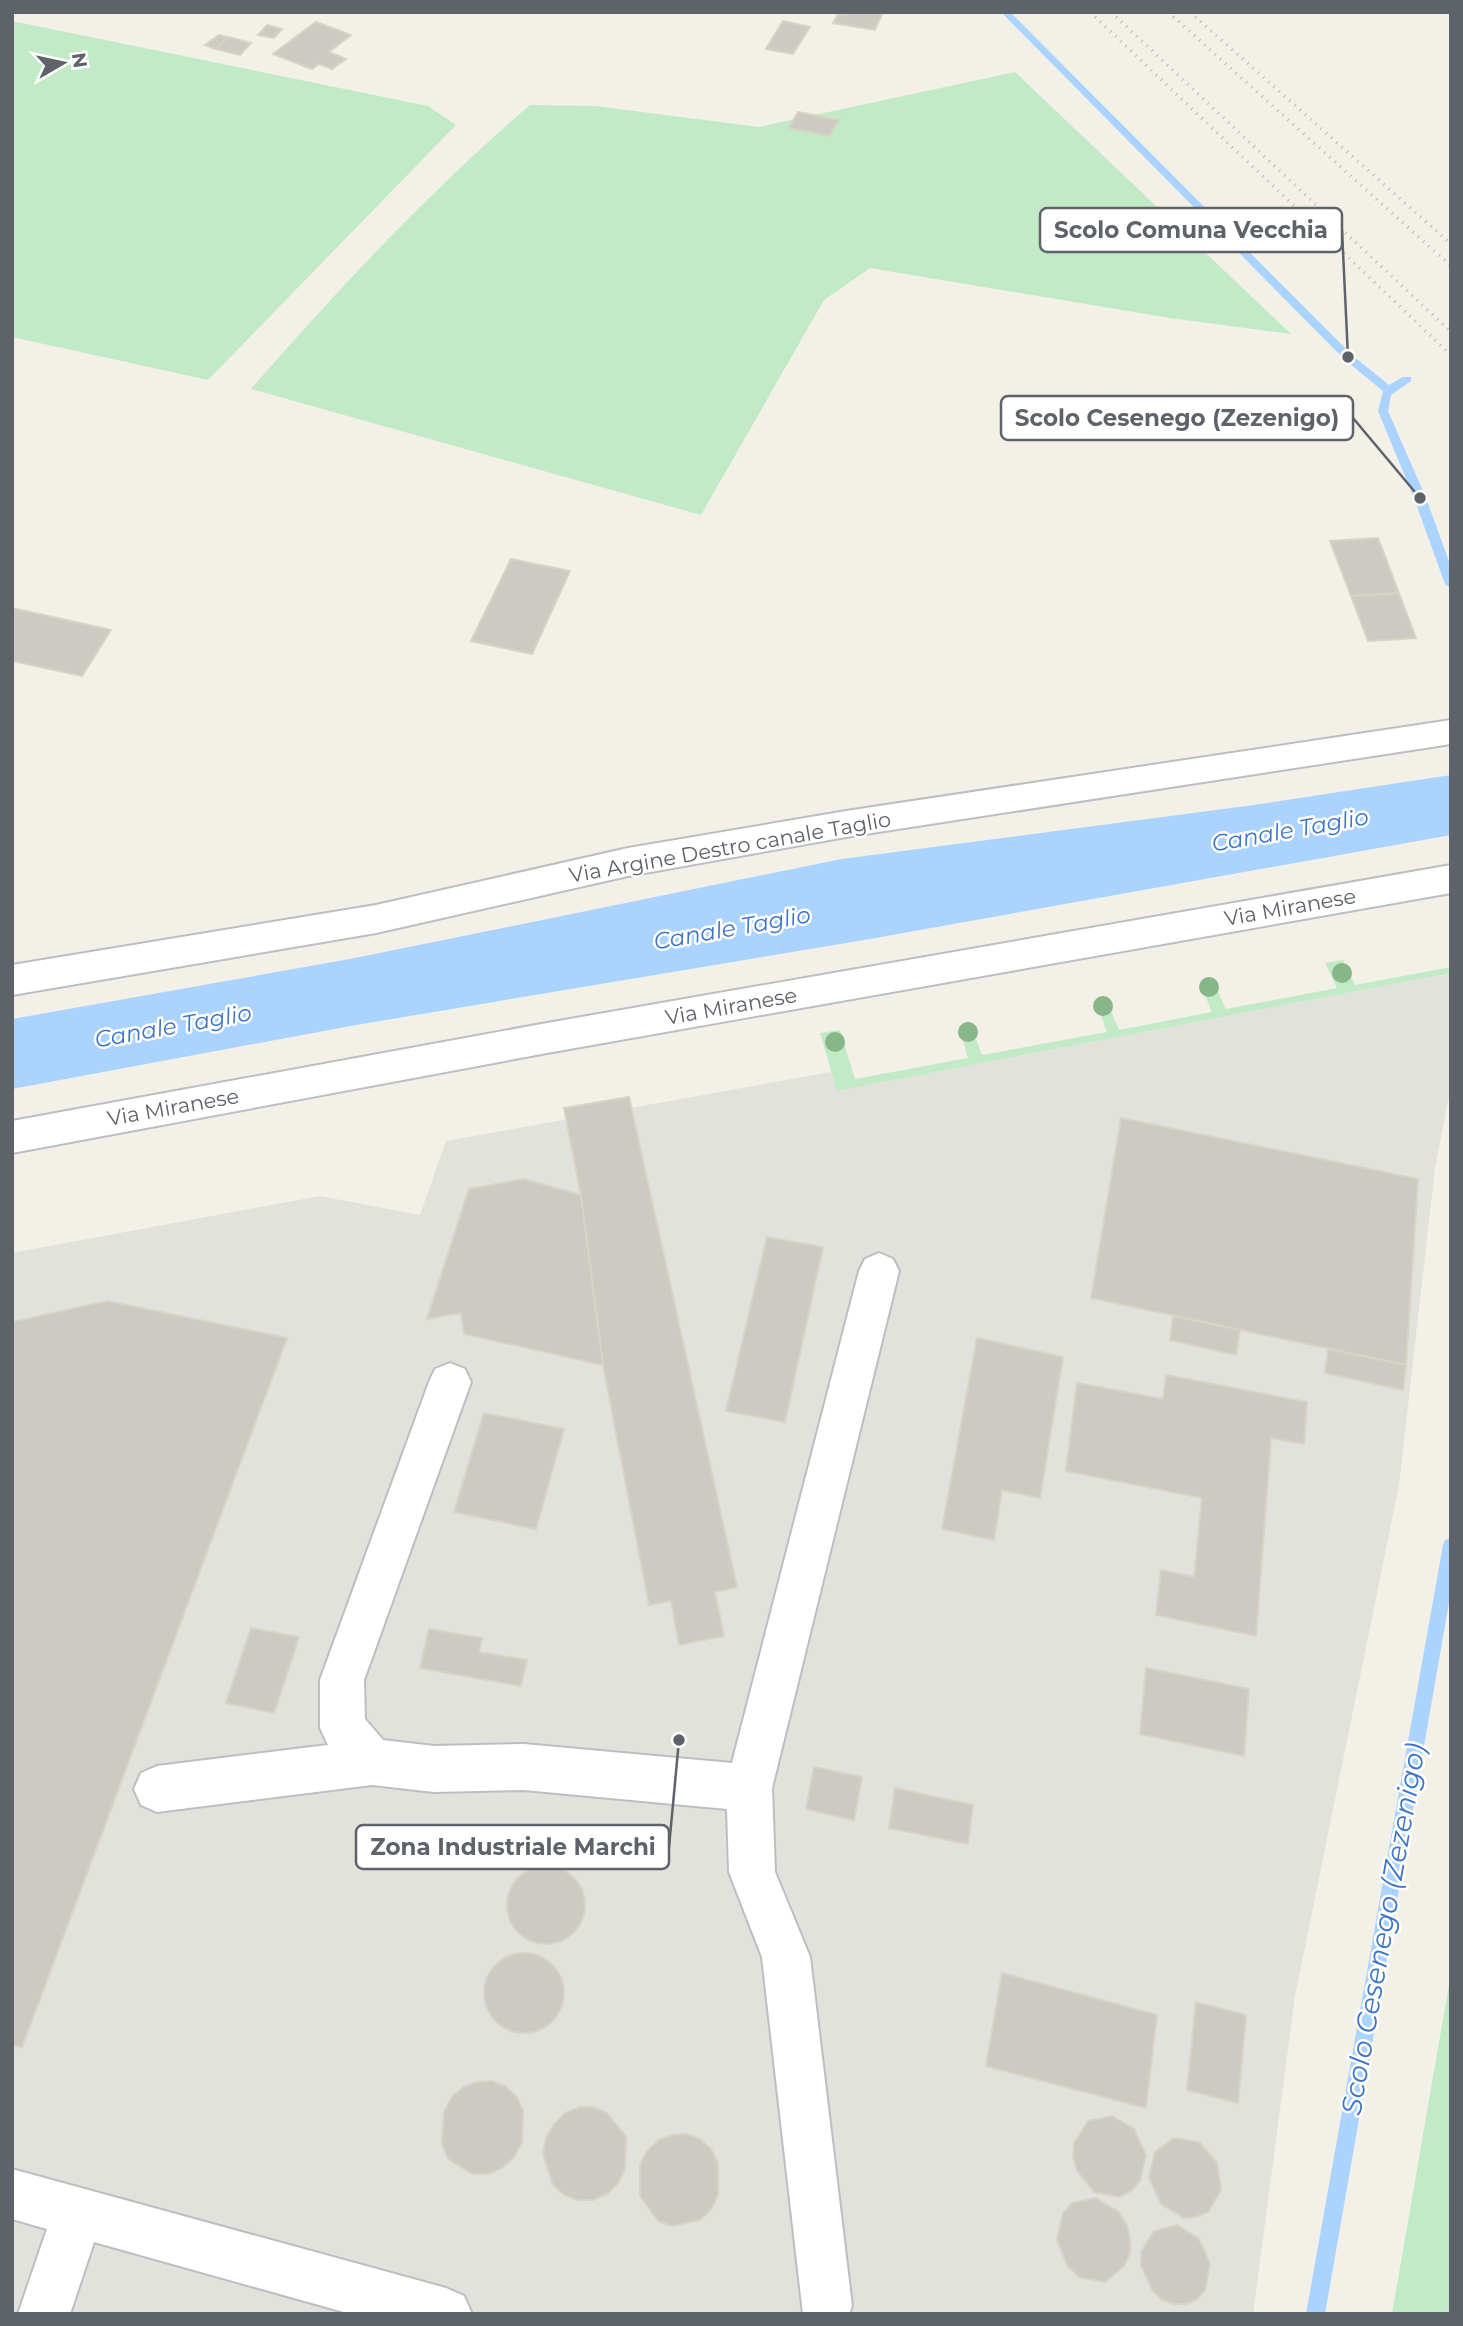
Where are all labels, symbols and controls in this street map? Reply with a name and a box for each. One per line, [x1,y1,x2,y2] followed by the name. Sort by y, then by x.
[28,28,98,98] north arrow
[67,51,92,70] text: N
[1040,208,1342,252] callout: Scolo Comuna Vecchia
[1054,216,1328,244] text: Scolo Comuna Vecchia
[1001,396,1353,440] callout: Scolo Cesenego (Zezenigo)
[1015,404,1339,432] text: Scolo Cesenego (Zezenigo)
[1209,802,1371,858] water label: Canale Taglio
[567,806,893,888] street label: Via Argine Destro canale Taglio
[1222,883,1358,931] street label: Via Miranese
[651,900,813,956] water label: Canale Taglio
[663,982,799,1030] street label: Via Miranese
[92,998,254,1054] water label: Canale Taglio
[105,1083,241,1131] street label: Via Miranese
[1334,1741,1432,2117] water label: Scolo Cesenego (Zezenigo)
[356,1825,669,1869] callout: Zona Industriale Marchi
[370,1833,656,1861] text: Zona Industriale Marchi

